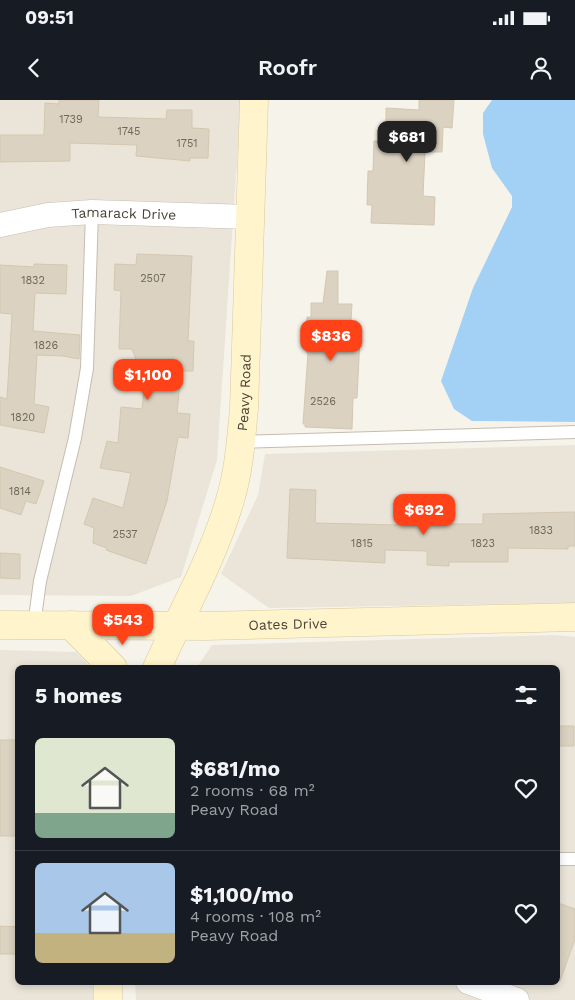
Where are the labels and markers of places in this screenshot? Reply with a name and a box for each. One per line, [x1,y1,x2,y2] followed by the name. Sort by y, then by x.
[377,120,437,163] pin: $681
[301,320,361,362] pin: $836
[107,358,189,401] pin: $1,100
[394,494,454,536] pin: $692
[93,604,153,646] pin: $543

